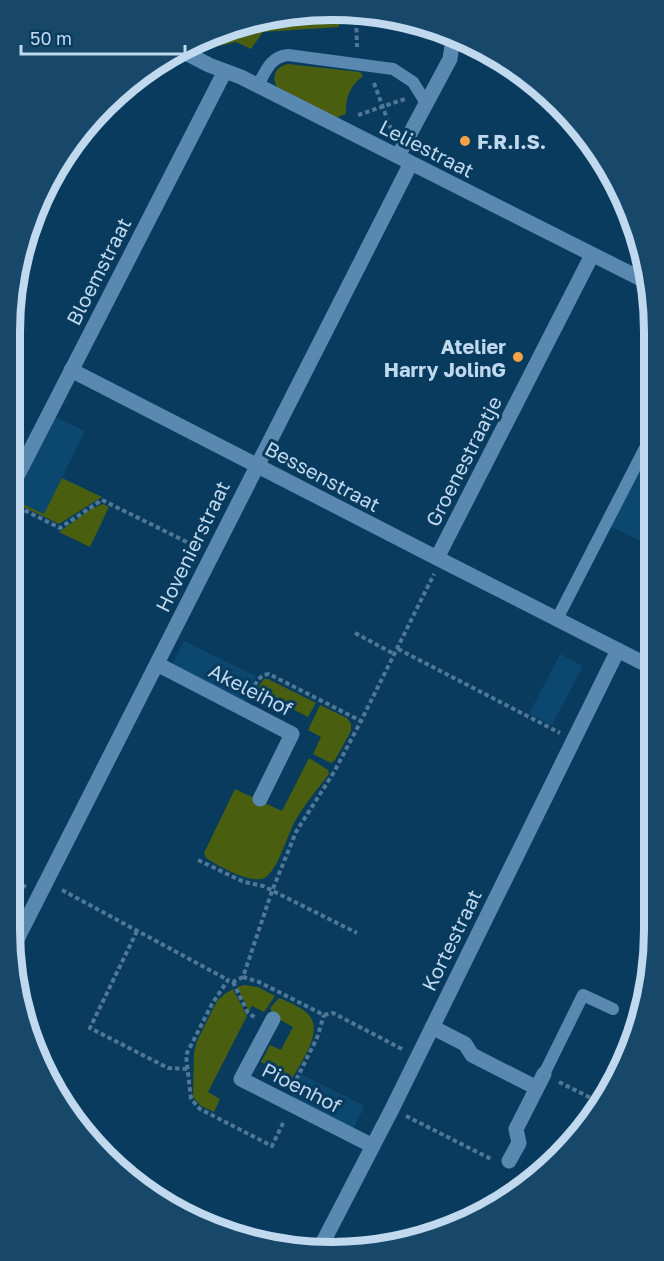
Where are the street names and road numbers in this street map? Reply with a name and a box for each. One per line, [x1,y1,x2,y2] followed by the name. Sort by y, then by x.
[376,114,478,182] street label: Leliestraat
[61,213,135,329] street label: Bloemstraat
[420,392,506,530] street label: Groenestraatje
[261,436,385,516] street label: Bessenstraat
[150,477,234,615] street label: Hovenierstraat
[205,658,297,720] street label: Akeleihof
[416,885,486,995] street label: Kortestraat
[258,1057,346,1117] street label: Pioenhof

